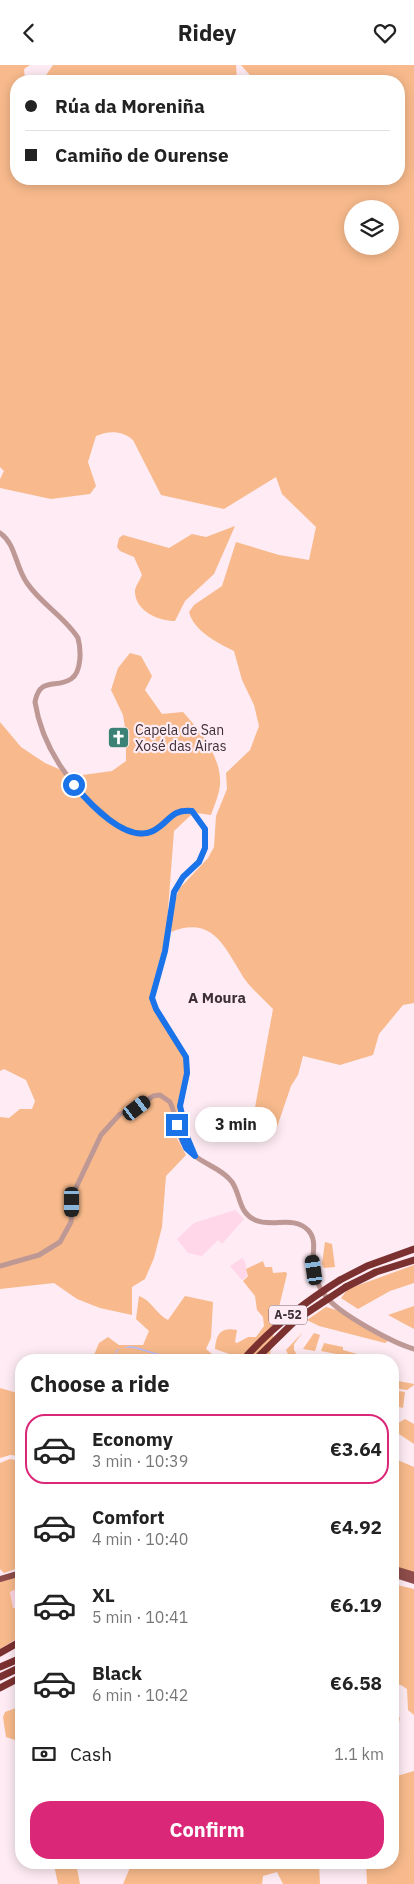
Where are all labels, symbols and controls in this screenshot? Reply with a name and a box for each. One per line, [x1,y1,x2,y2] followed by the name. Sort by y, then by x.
[178,18,236,47] text: Ridey
[15,19,43,47] icon: back
[371,19,399,47] icon: heart
[55,94,205,118] text: Rúa da Moreniña
[55,143,229,167] text: Camiño de Ourense
[344,200,399,255] map controls
[344,200,399,255] button: layers
[135,721,227,755] place label: Capela de San Xosé das Airas
[107,726,131,750] church icon: Capela de San Xosé das Airas
[63,774,85,796] route start
[188,988,246,1007] district label: A Moura
[120,1093,153,1123] car
[194,1107,277,1143] callout: 3 min
[166,1114,188,1136] route end
[215,1114,257,1134] text: 3 min
[64,1187,79,1217] car
[304,1254,323,1286] car
[269,1305,307,1325] road number: A-52
[30,1369,170,1398] text: Choose a ride
[32,1427,77,1472] icon: car
[92,1427,173,1451] text: Economy
[330,1437,382,1461] text: €3.64
[92,1451,188,1471] text: 3 min · 10:39
[32,1505,77,1550] icon: car
[92,1505,165,1529] text: Comfort
[330,1515,382,1539] text: €4.92
[92,1529,188,1549] text: 4 min · 10:40
[32,1583,77,1628] icon: car
[92,1583,115,1607] text: XL
[330,1593,382,1617] text: €6.19
[92,1607,188,1627] text: 5 min · 10:41
[32,1661,77,1706] icon: car
[92,1661,142,1685] text: Black
[330,1671,382,1695] text: €6.58
[92,1685,188,1705] text: 6 min · 10:42
[30,1740,58,1768] icon: cash
[70,1742,112,1766] text: Cash
[334,1744,384,1764] text: 1.1 km
[30,1801,384,1859] button: Confirm

